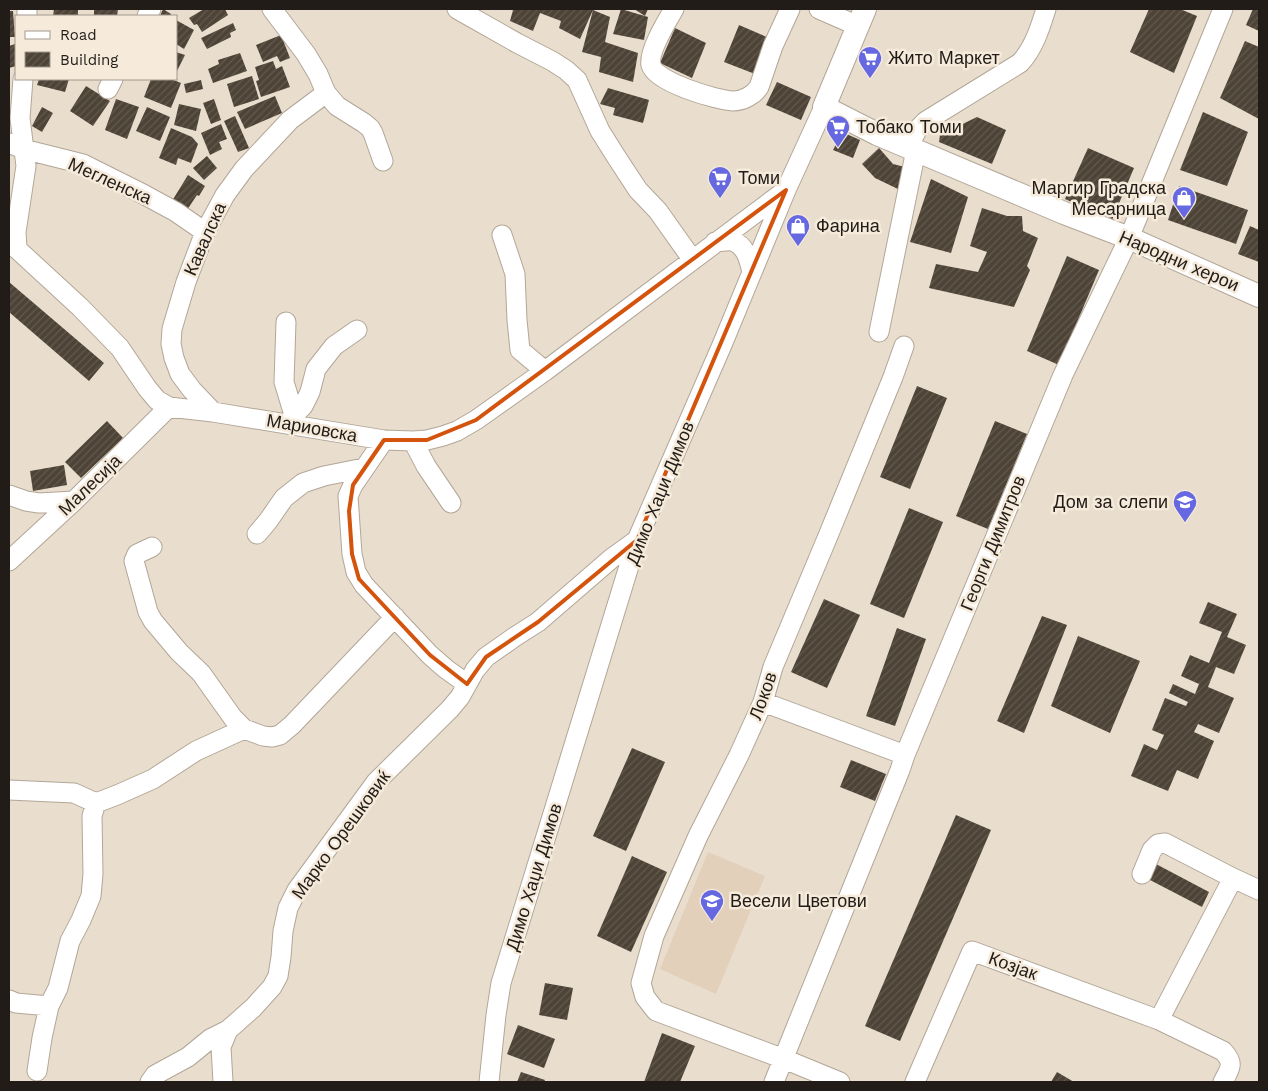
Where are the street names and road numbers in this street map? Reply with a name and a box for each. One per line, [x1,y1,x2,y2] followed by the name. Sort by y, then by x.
[65,153,156,209] street label: Мегленска
[179,198,230,279] street label: Кавалска
[1116,226,1242,295] street label: Народни херои
[265,409,360,446] street label: Мариовска
[621,418,698,568] street label: Димо Хаџи Димов
[54,449,126,520] street label: Малесија
[956,472,1029,613] street label: Георги Димитров
[744,669,781,723] street label: Локов
[287,766,394,903] street label: Марко Орешковиќ
[501,801,566,953] street label: Димо Хаџи Димов
[986,947,1041,984] street label: Козјак

